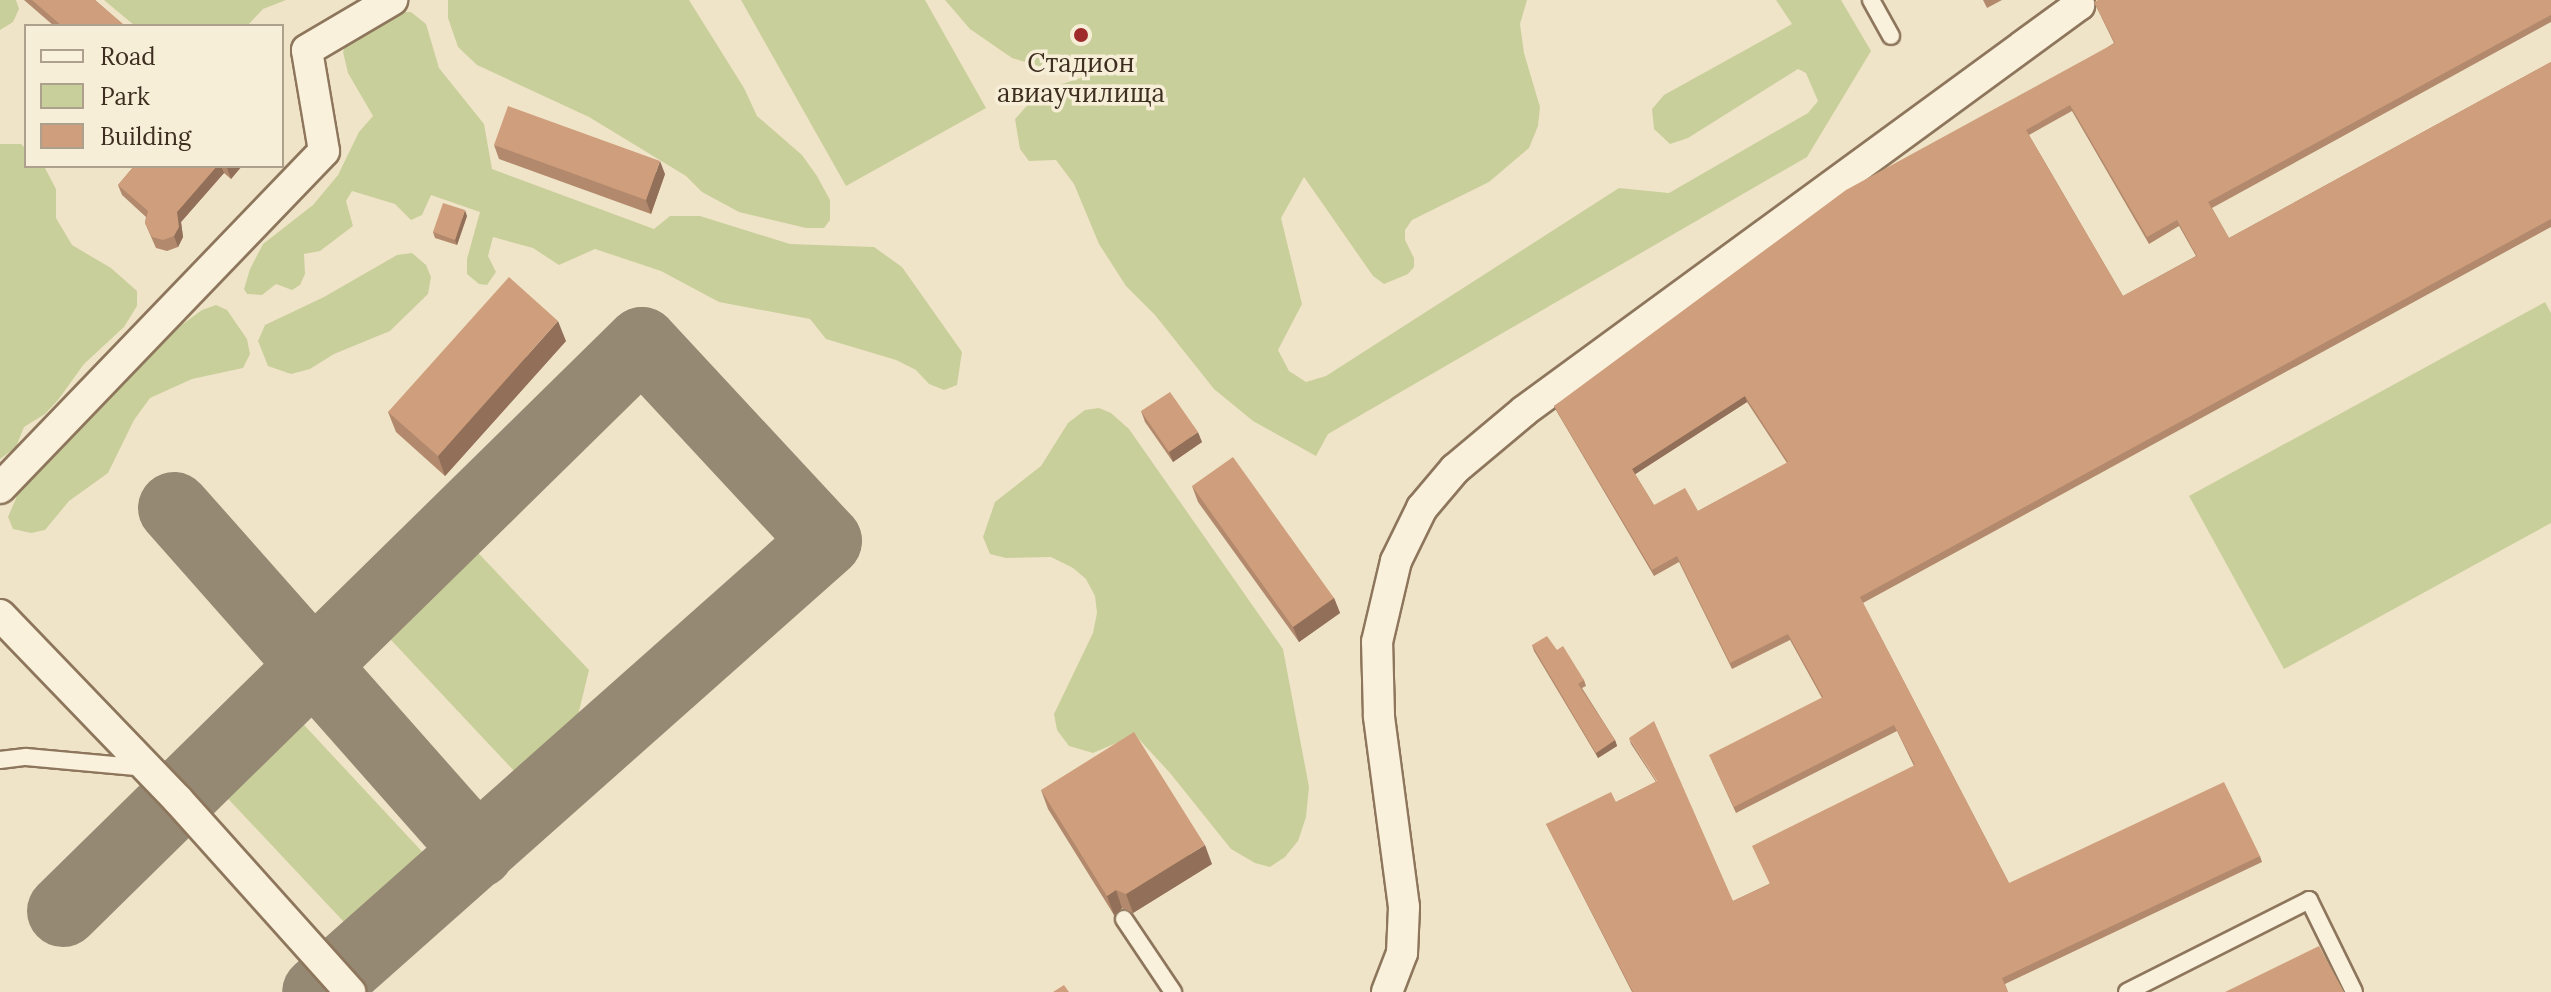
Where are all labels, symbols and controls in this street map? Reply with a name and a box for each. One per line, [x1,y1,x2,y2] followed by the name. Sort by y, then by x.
[24,24,284,168] legend
[1072,26,1090,44] marker: Стадион авиаучилища
[100,41,156,72] text: Road
[997,47,1165,108] place label: Стадион авиаучилища
[100,81,150,112] text: Park
[100,121,191,152] text: Building

